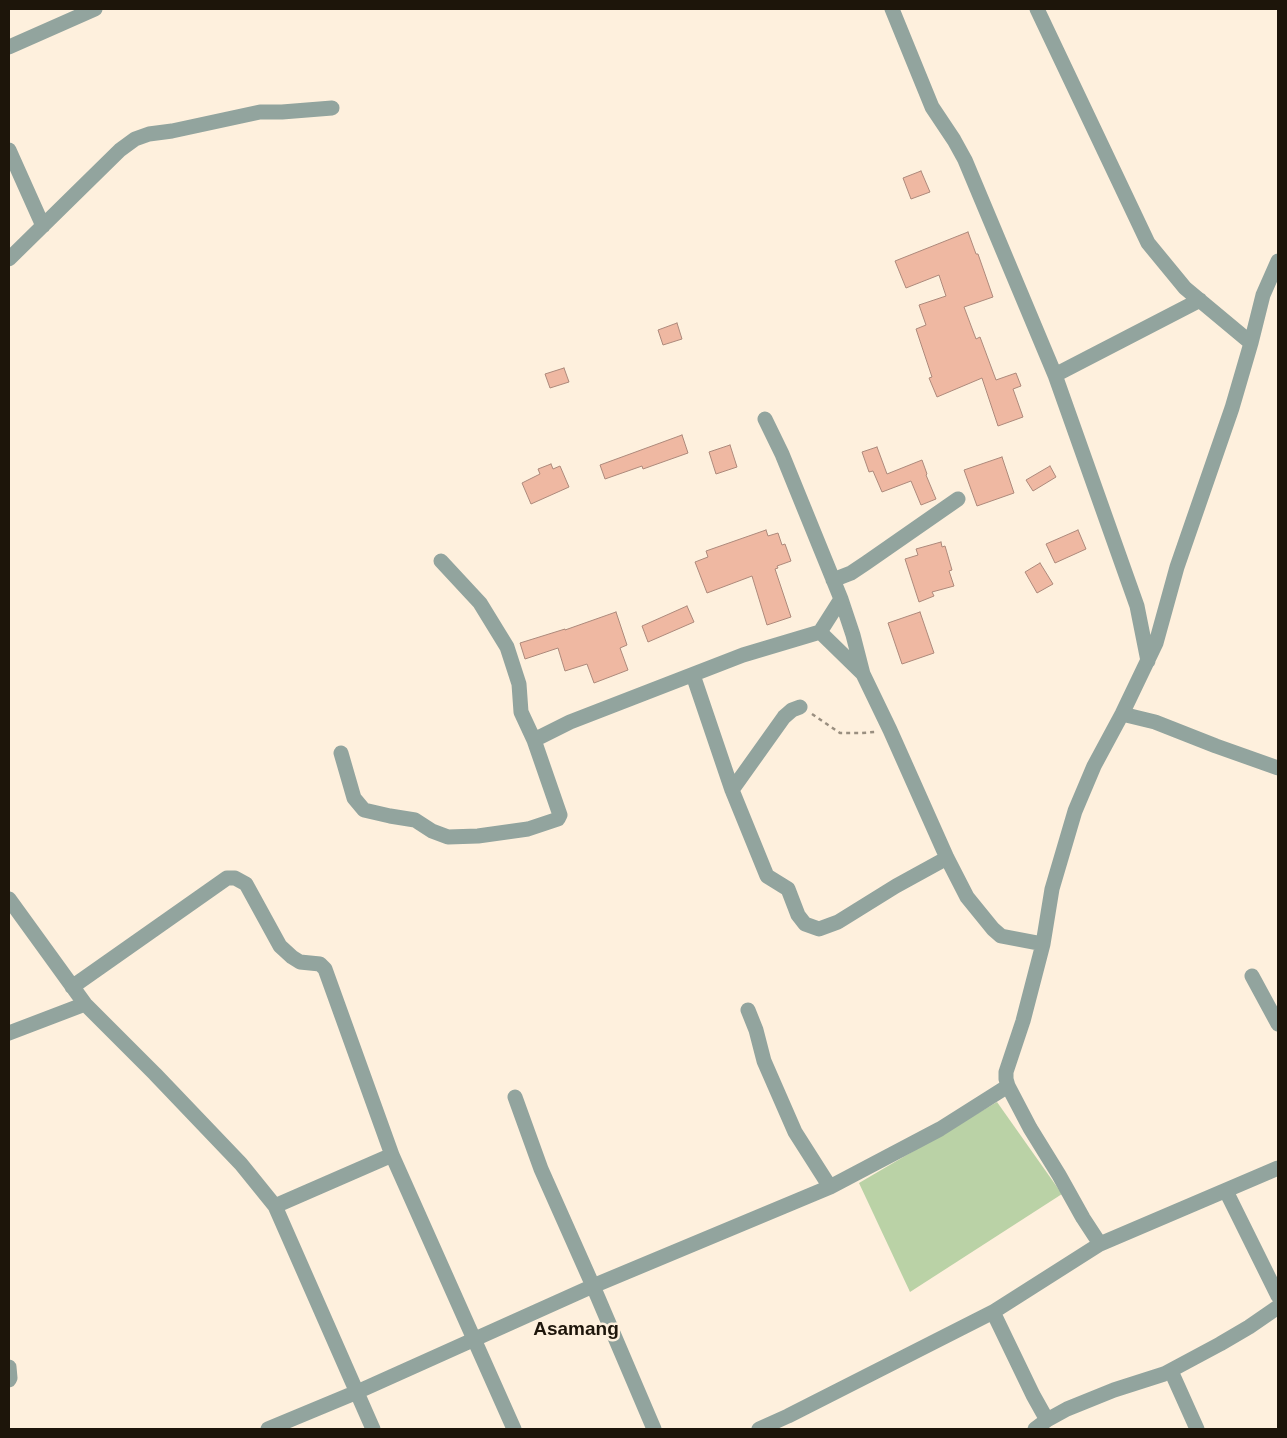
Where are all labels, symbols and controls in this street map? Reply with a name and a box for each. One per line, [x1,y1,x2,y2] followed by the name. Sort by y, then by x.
[533,1319,619,1341] district label: Asamang

